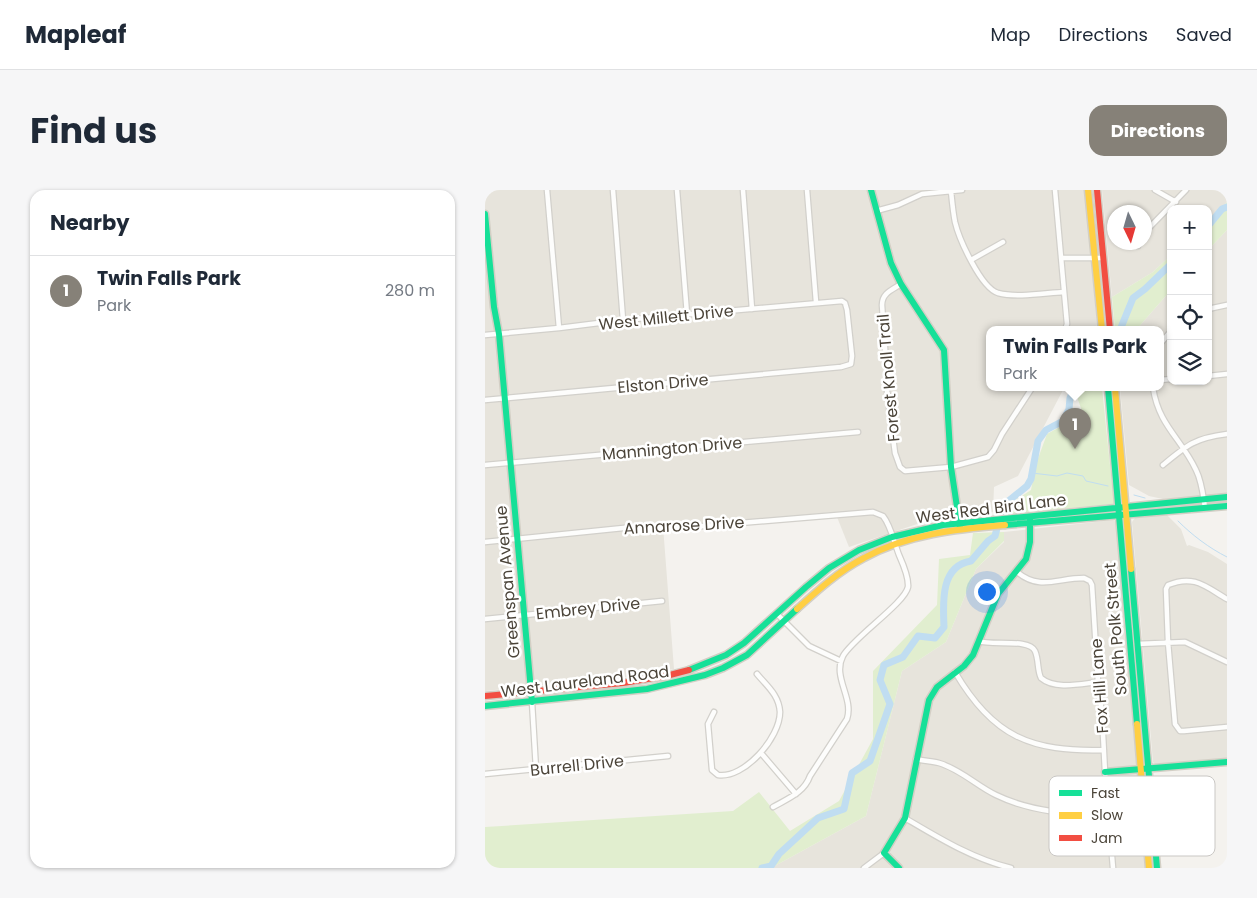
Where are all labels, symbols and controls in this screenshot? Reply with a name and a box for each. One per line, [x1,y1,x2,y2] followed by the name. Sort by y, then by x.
[25,18,126,51] text: Mapleaf
[991,22,1030,47] text: Map
[1058,22,1148,47] text: Directions
[1176,22,1232,47] text: Saved
[1089,105,1227,156] button: Directions
[30,106,157,155] text: Find us
[1107,205,1152,250] north arrow
[1167,205,1212,385] map controls
[1167,205,1212,250] button: +
[50,208,130,237] text: Nearby
[1167,250,1212,295] button: −
[97,265,241,292] text: Twin Falls Park
[63,279,69,302] text: 1
[385,279,435,302] text: 280 m
[97,294,131,317] text: Park
[1167,295,1212,340] button: locate
[597,299,735,336] street label: West Millett Drive
[871,313,906,443] street label: Forest Knoll Trail
[986,326,1164,391] popup
[1003,333,1147,360] text: Twin Falls Park
[1167,340,1212,385] button: layers
[1003,362,1037,385] text: Park
[617,368,710,399] street label: Elston Drive
[1059,408,1091,449] pin: 1
[601,431,743,466] street label: Mannington Drive
[915,488,1068,529] street label: West Red Bird Lane
[489,505,526,659] street label: Greenspan Avenue
[623,511,745,540] street label: Annarose Drive
[1098,562,1133,696] street label: South Polk Street
[974,579,1000,605] your location
[535,592,641,625] street label: Embrey Drive
[1085,638,1114,734] street label: Fox Hill Lane
[500,660,671,703] street label: West Laureland Road
[529,749,625,782] street label: Burrell Drive
[1049,776,1215,856] legend
[1091,783,1120,803] text: Fast
[1091,805,1124,825] text: Slow
[1091,828,1122,848] text: Jam

